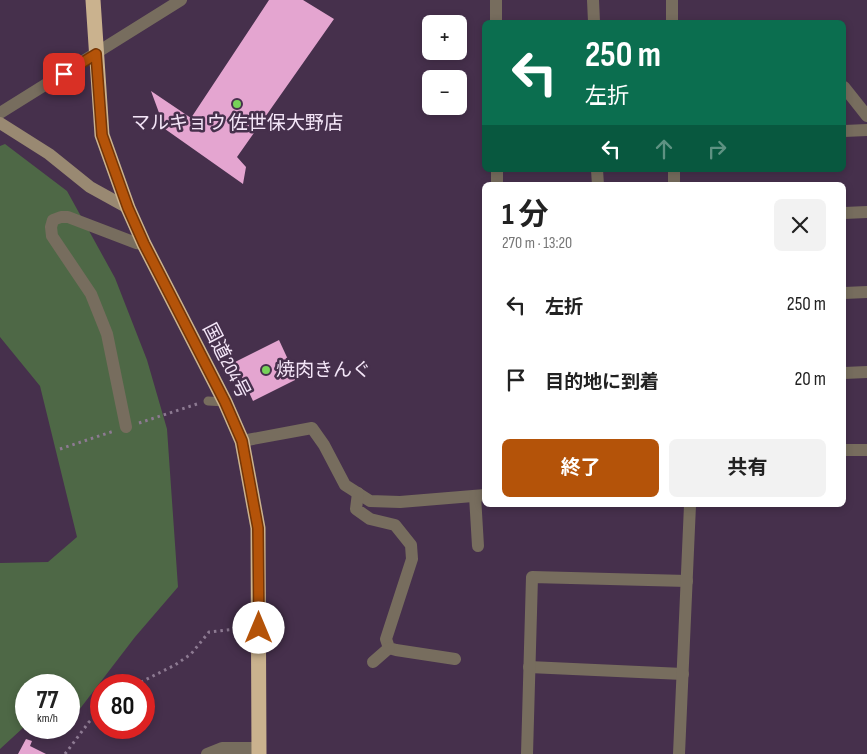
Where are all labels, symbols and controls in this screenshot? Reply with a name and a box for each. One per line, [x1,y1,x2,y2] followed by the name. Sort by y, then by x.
[422,15,467,115] map controls
[422,15,467,60] button: +
[585,34,661,77] text: 250 m
[502,40,567,105] icon: left
[43,53,85,95] pin
[50,60,78,88] icon: arrive
[422,70,467,115] button: −
[585,83,629,110] text: 左折
[231,98,243,110] marker: マルキョウ 佐世保大野店
[131,112,343,135] place label: マルキョウ 佐世保大野店
[597,135,625,163] icon: left
[650,135,678,163] icon: ahead
[703,135,731,163] icon: right
[502,197,548,233] text: 1 分
[774,199,826,251] button: close
[502,234,572,253] text: 270 m · 13:20
[502,291,530,319] icon: left
[787,293,826,316] text: 250 m
[545,296,583,319] text: 左折
[197,320,255,402] street label: 国道204号
[276,359,371,382] place label: 焼肉きんぐ
[260,364,272,376] marker: 焼肉きんぐ
[502,366,530,394] icon: arrive
[794,368,826,391] text: 20 m
[545,371,659,394] text: 目的地に到着
[502,439,659,497] button: 終了
[669,439,826,497] button: 共有
[232,601,284,653] position arrow
[90,674,155,739] speed limit sign: 80
[37,685,58,716] text: 77
[37,711,58,726] text: km/h

